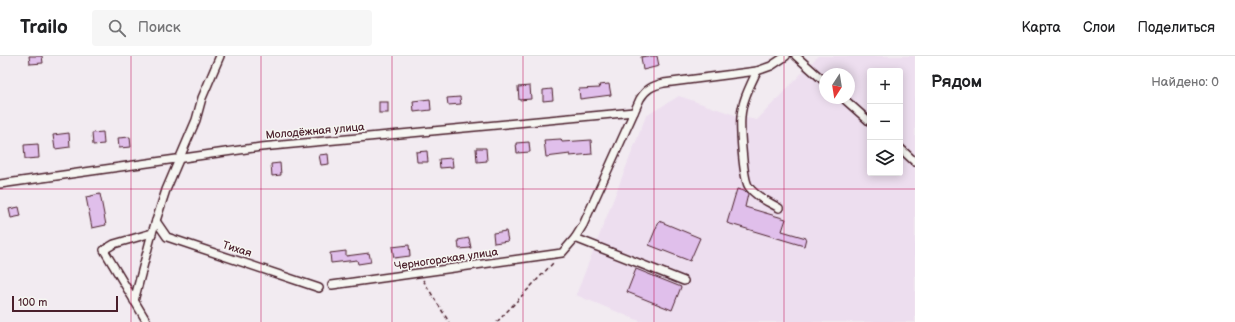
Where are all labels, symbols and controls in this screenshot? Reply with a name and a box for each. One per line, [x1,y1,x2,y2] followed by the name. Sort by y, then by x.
[92,10,372,46] search box
[20,16,68,39] text: Trailo
[106,17,128,39] icon: search
[138,18,181,37] text: Поиск
[1021,19,1061,36] text: Карта
[1083,19,1115,36] text: Слои
[1137,19,1215,36] text: Поделиться
[819,68,855,104] north arrow
[867,68,903,176] map controls
[867,68,903,104] button: +
[931,72,982,92] text: Рядом
[1151,74,1219,90] text: Найдено: 0
[867,104,903,140] button: −
[265,120,365,142] street label: Молодёжная улица
[867,140,903,176] button: layers
[221,238,253,260] street label: Тихая
[393,245,499,273] street label: Черногорская улица
[12,294,118,313] scale bar
[18,296,47,309] text: 100 m

